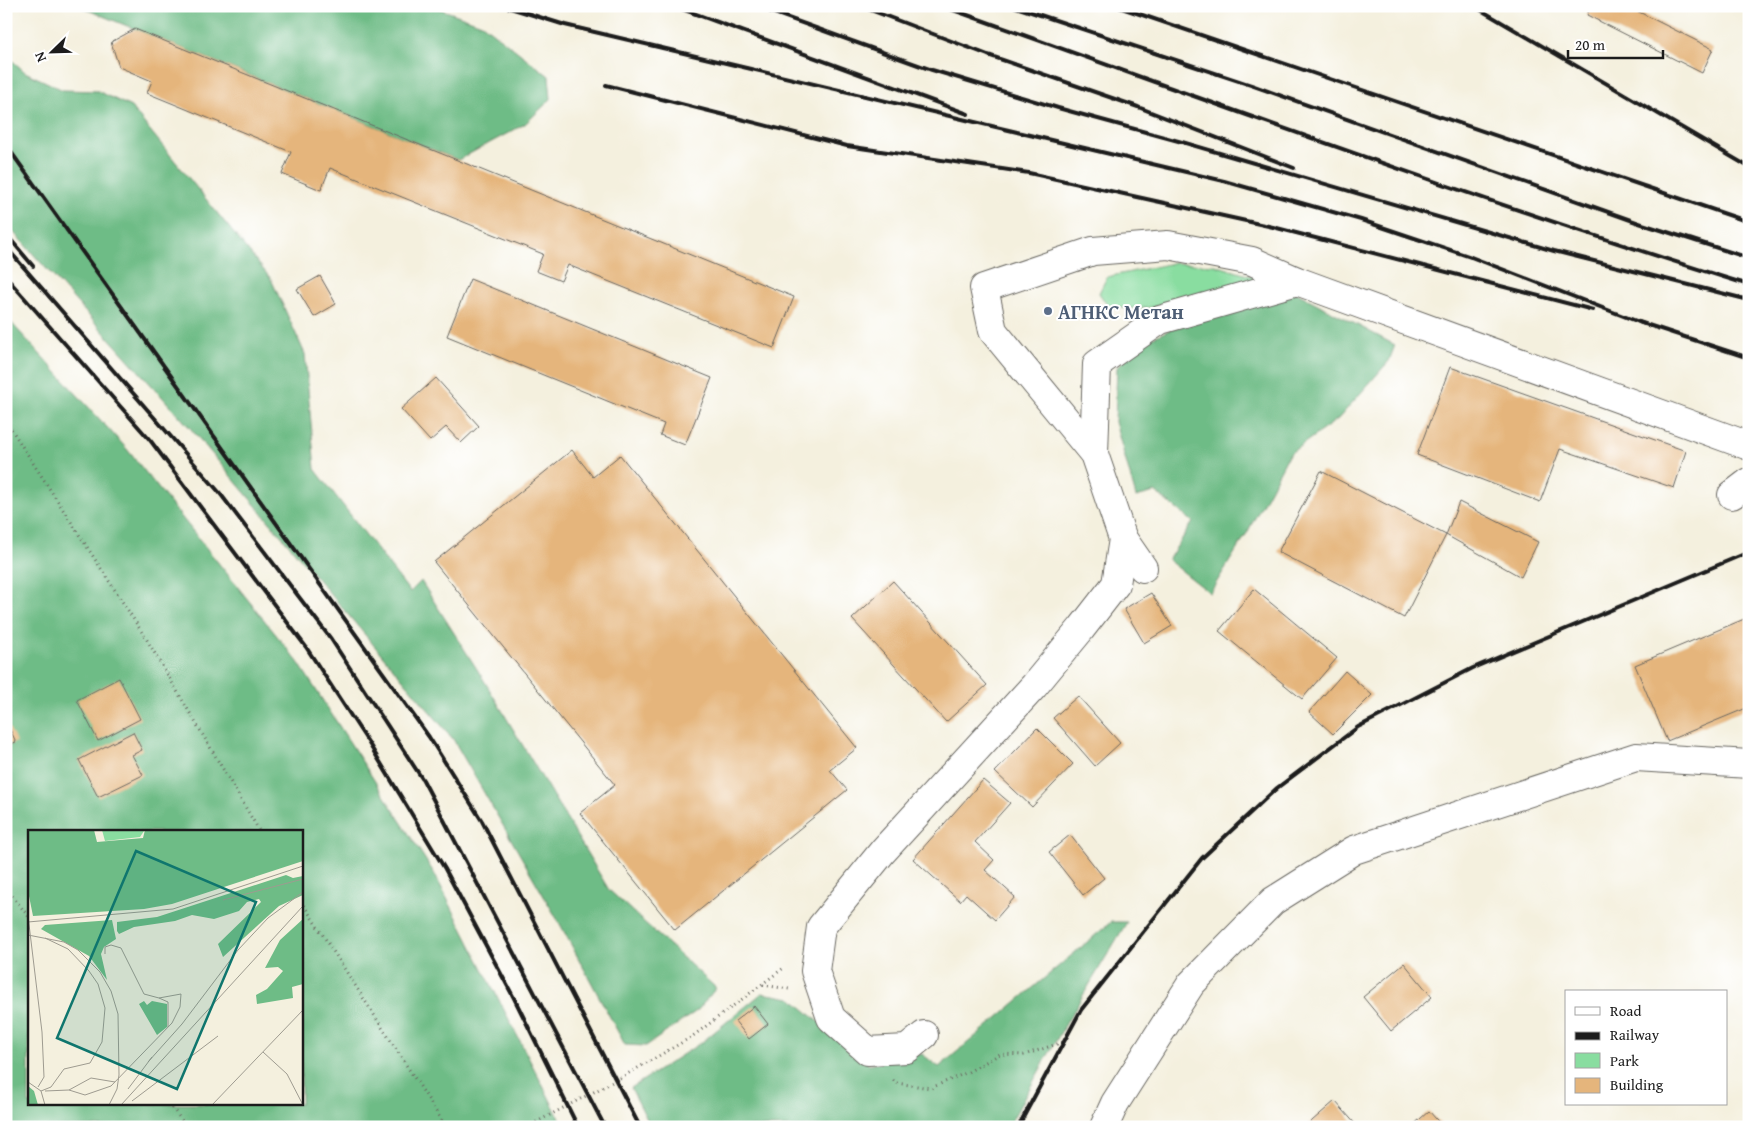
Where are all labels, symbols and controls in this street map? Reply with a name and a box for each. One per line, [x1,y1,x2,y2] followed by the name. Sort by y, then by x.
[28,28,78,78] north arrow
[1568,28,1662,60] scale bar
[1575,34,1606,55] text: 20 m
[29,48,51,65] text: N
[1058,297,1184,326] place label: АГНКС Метан
[1042,305,1054,317] marker: АГНКС Метан
[28,830,302,1106] inset map
[1565,990,1728,1106] legend
[1610,1000,1641,1021] text: Road
[1610,1024,1660,1045] text: Railway
[1610,1050,1639,1071] text: Park
[1610,1074,1664,1095] text: Building

